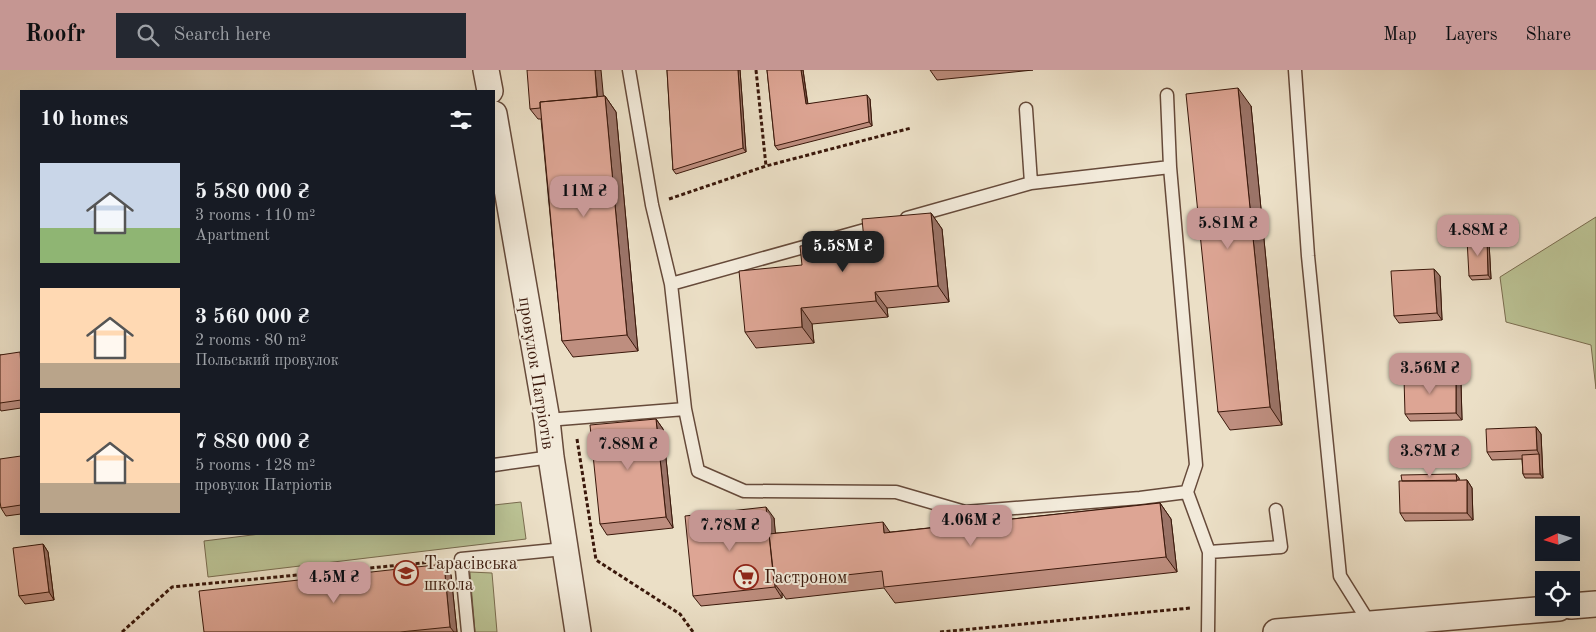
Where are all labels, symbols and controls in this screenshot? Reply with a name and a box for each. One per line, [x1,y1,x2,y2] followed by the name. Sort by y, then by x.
[116,13,466,58] search box
[134,21,162,49] icon: search
[25,23,86,47] text: Roofr
[174,26,271,45] text: Search here
[1383,26,1417,44] text: Map
[1445,26,1497,44] text: Layers
[1525,26,1571,44] text: Share
[447,106,475,134] icon: filters
[40,109,128,130] text: 10 homes
[549,176,619,218] pin: 11M ₴
[195,182,309,203] text: 5 580 000 ₴
[80,183,140,243] icon: home
[561,184,607,200] text: 11M ₴
[195,208,315,224] text: 3 rooms · 110 m²
[1182,208,1274,250] pin: 5.81M ₴
[1432,214,1524,257] pin: 4.88M ₴
[1198,216,1258,232] text: 5.81M ₴
[1448,223,1508,239] text: 4.88M ₴
[195,228,270,244] text: Apartment
[797,230,889,273] pin: 5.58M ₴
[813,239,873,255] text: 5.58M ₴
[515,296,557,451] street label: провулок Патріотів
[195,307,309,328] text: 3 560 000 ₴
[80,308,140,368] icon: home
[195,333,306,349] text: 2 rooms · 80 m²
[1384,352,1476,395] pin: 3.56M ₴
[195,353,339,369] text: Польський провулок
[1400,361,1460,377] text: 3.56M ₴
[582,428,674,471] pin: 7.88M ₴
[195,432,309,453] text: 7 880 000 ₴
[80,433,140,493] icon: home
[1384,436,1476,478] pin: 3.87M ₴
[598,437,658,453] text: 7.88M ₴
[1400,444,1460,460] text: 3.87M ₴
[195,458,315,474] text: 5 rooms · 128 m²
[195,478,332,494] text: провулок Патріотів
[925,504,1017,547] pin: 4.06M ₴
[684,510,776,552] pin: 7.78M ₴
[941,513,1001,529] text: 4.06M ₴
[1535,516,1580,561] north arrow
[1535,516,1580,616] map controls
[700,518,760,534] text: 7.78M ₴
[424,555,518,594] place label: Тарасівська школа
[393,560,419,586] school or university icon: Тарасівська школа
[293,562,375,604] pin: 4.5M ₴
[733,564,759,590] supermarket icon: Гастроном
[764,569,847,587] place label: Гастроном
[309,570,359,586] text: 4.5M ₴
[1535,571,1580,616] button: locate

